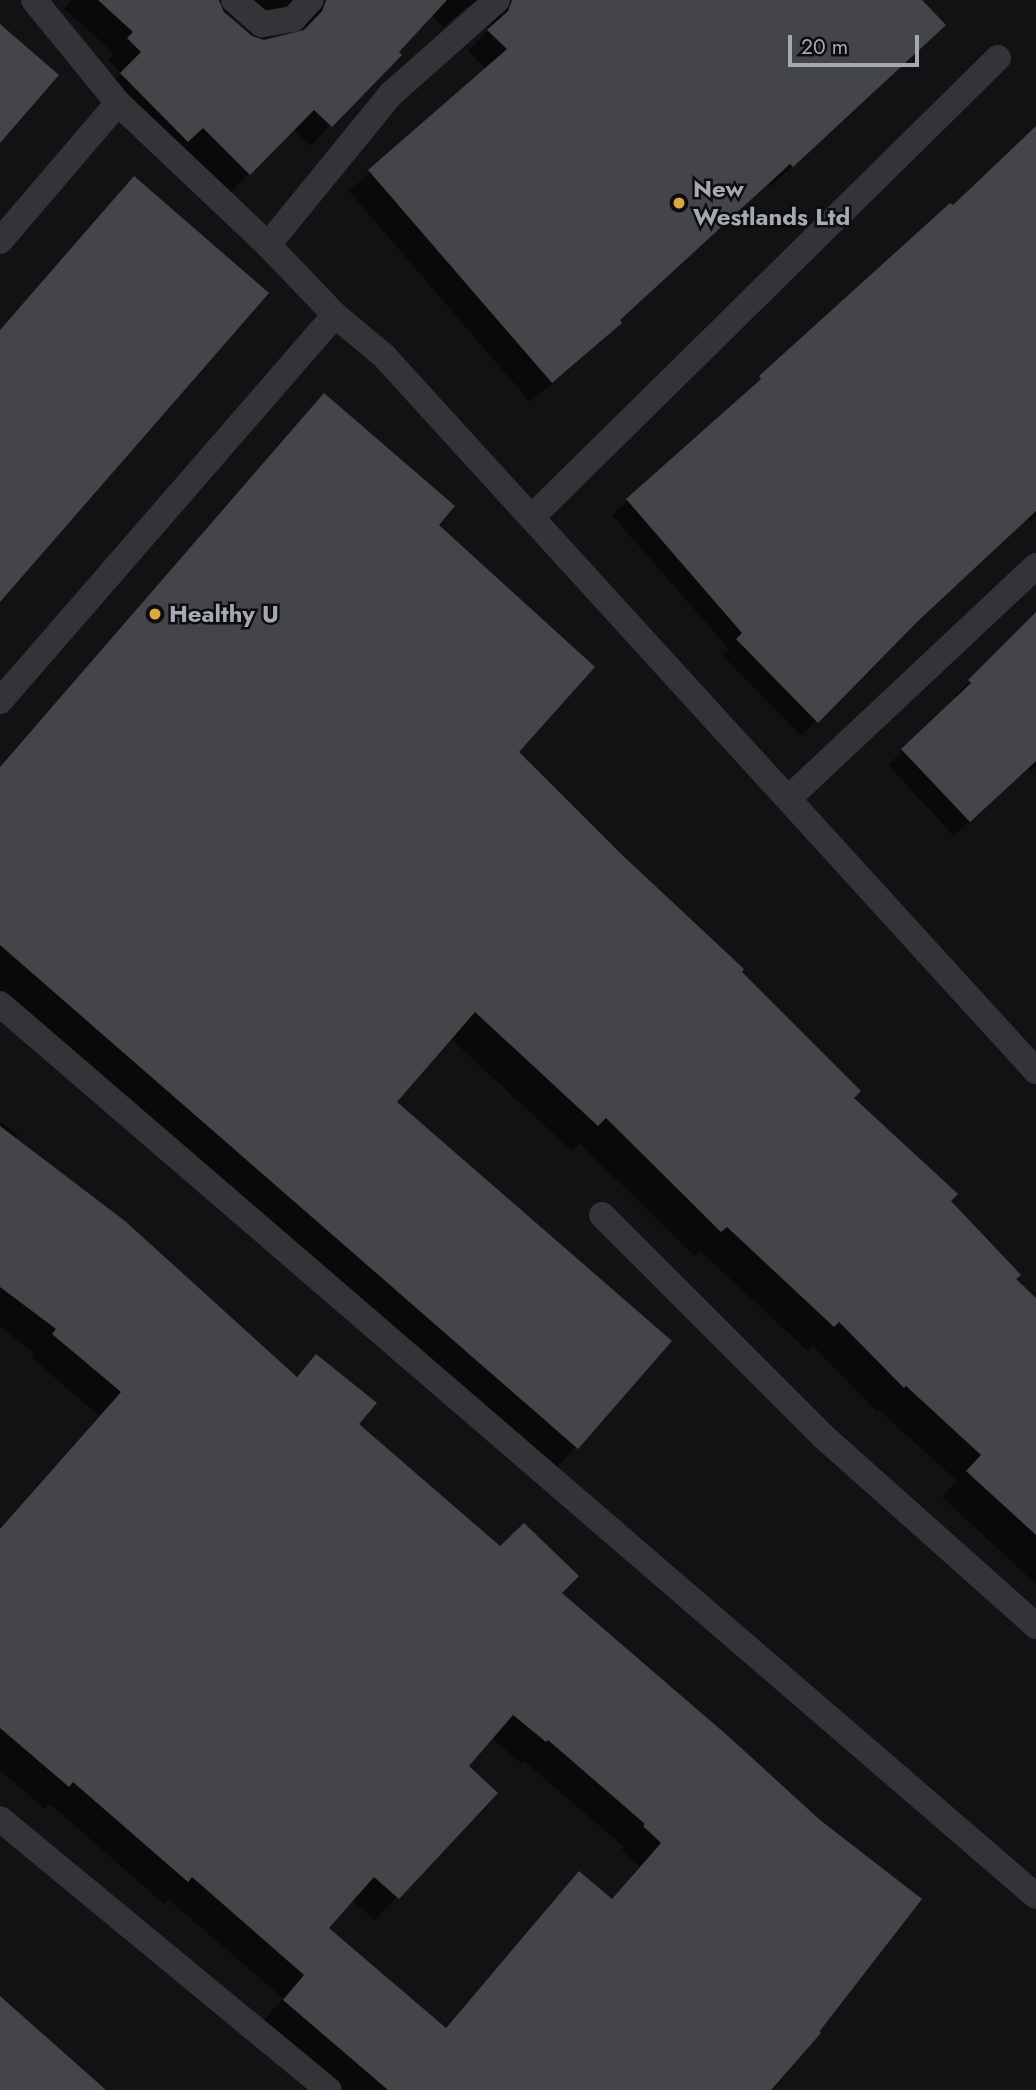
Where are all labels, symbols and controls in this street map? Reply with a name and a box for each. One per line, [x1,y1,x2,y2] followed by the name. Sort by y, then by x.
[791,21,922,65] scale bar
[801,32,848,62] text: 20 m
[693,175,850,231] place label: New Westlands Ltd
[671,195,687,211] marker: New Westlands Ltd
[169,600,279,628] place label: Healthy U
[147,606,163,622] marker: Healthy U

